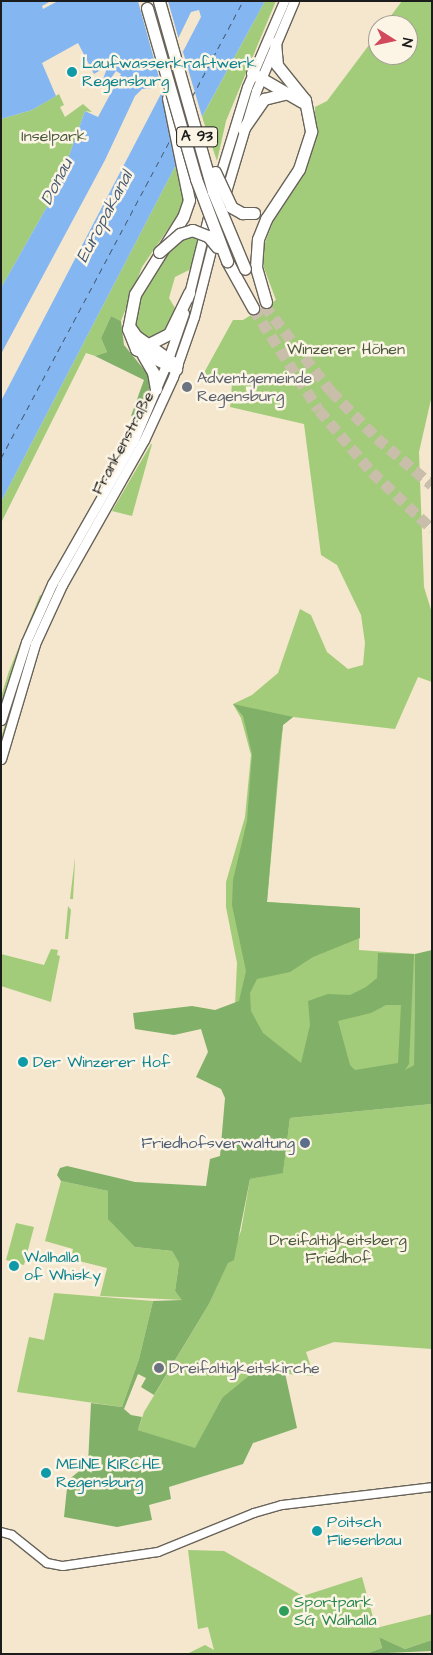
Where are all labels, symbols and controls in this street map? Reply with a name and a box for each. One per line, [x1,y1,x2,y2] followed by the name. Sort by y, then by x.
[368,15,418,65] north arrow
[396,36,417,48] text: N
[82,53,256,91] place label: Laufwasserkraftwerk Regensburg
[66,66,78,78] marker: Laufwasserkraftwerk Regensburg
[176,124,218,150] road number: A 93
[21,126,87,146] park label: Inselpark
[36,155,78,209] water label: Donau
[72,168,138,266] water label: Europakanal
[287,339,405,359] park label: Winzerer Höhen
[197,368,312,406] place label: Adventgemeinde Regensburg
[181,381,193,393] marker: Adventgemeinde Regensburg
[88,388,158,498] street label: Frankenstraße
[33,1052,170,1072] place label: Der Winzerer Hof
[17,1056,29,1068] marker: Der Winzerer Hof
[141,1133,295,1153] place label: Friedhofsverwaltung
[299,1137,311,1149] marker: Friedhofsverwaltung
[269,1230,407,1268] park label: Dreifaltigkeitsberg Friedhof
[24,1247,101,1285] place label: Walhalla of Whisky
[8,1260,20,1272] marker: Walhalla of Whisky
[169,1358,320,1378] place label: Dreifaltigkeitskirche
[153,1362,165,1374] marker: Dreifaltigkeitskirche
[56,1454,161,1492] place label: MEINE KIRCHE Regensburg
[40,1467,52,1479] marker: MEINE KIRCHE Regensburg
[327,1512,402,1550] place label: Poitsch Fliesenbau
[311,1525,323,1537] marker: Poitsch Fliesenbau
[294,1592,377,1630] place label: Sportpark SG Walhalla
[278,1605,290,1617] marker: Sportpark SG Walhalla

